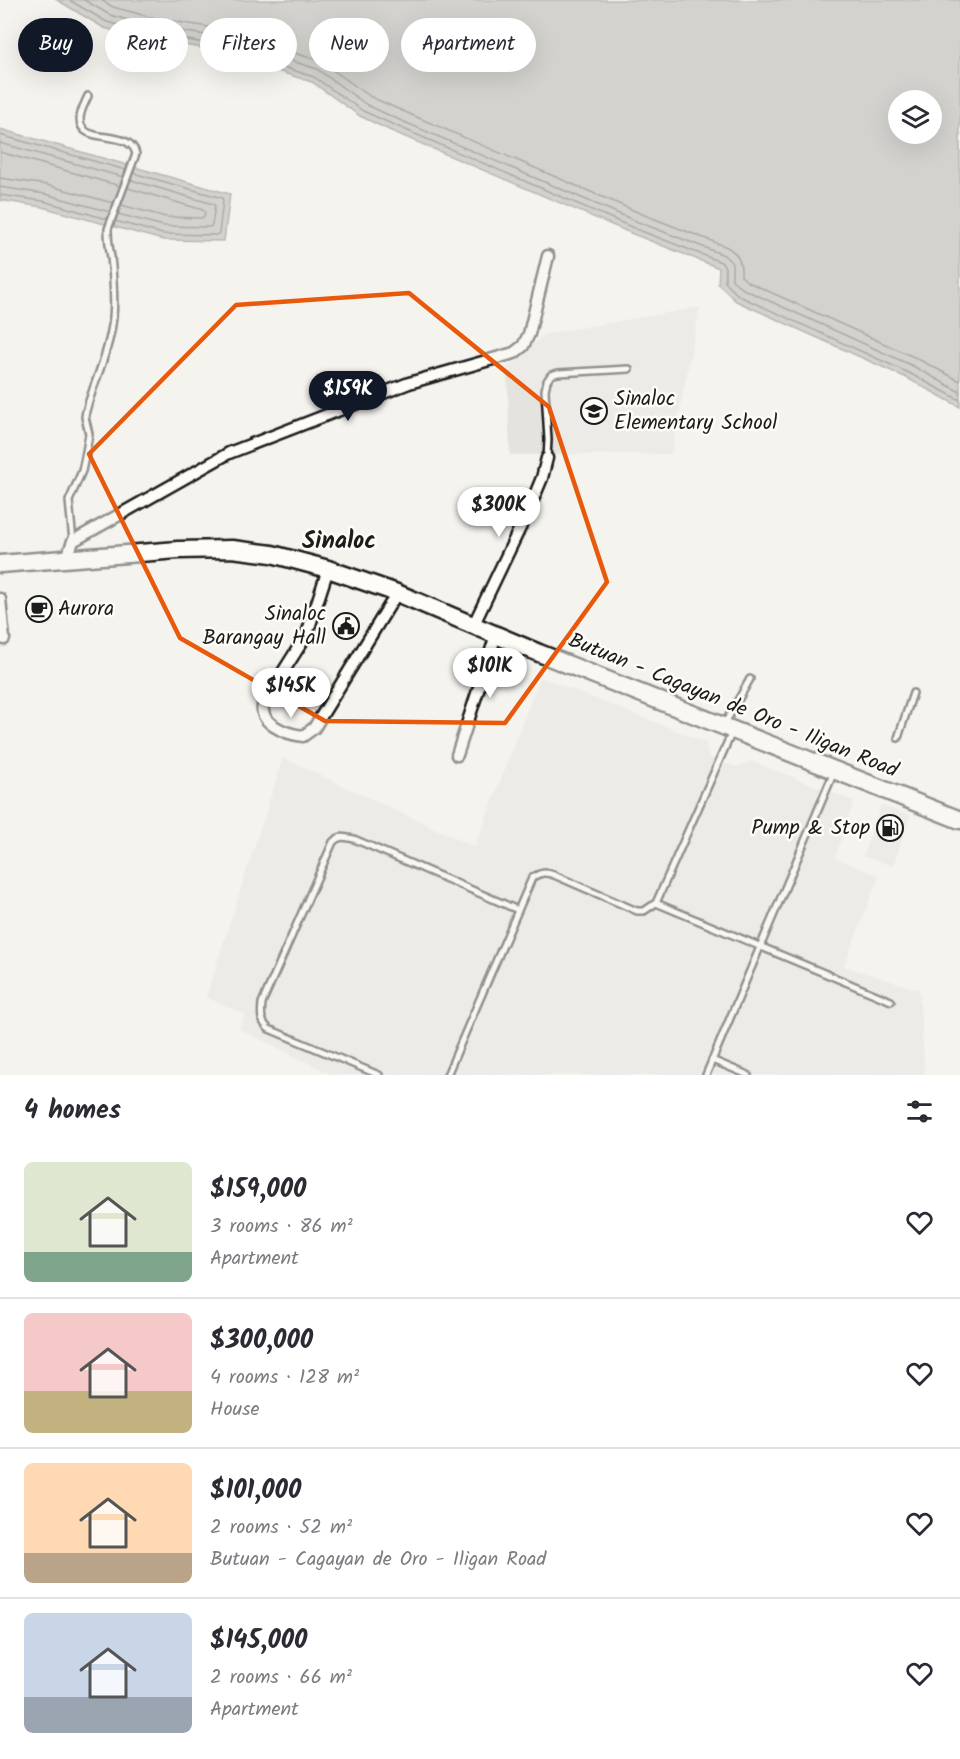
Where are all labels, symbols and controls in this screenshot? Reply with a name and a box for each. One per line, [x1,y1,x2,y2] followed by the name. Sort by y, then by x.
[18,18,93,72] chip: Buy
[105,18,188,72] chip: Rent
[200,18,297,72] chip: Filters
[309,18,389,72] chip: New
[401,18,536,72] chip: Apartment
[888,90,942,144] map controls
[888,90,942,144] button: layers
[306,371,390,422] pin: $159K
[323,374,373,406] text: $159K
[614,383,777,440] place label: Sinaloc Elementary School
[579,396,609,426] school or university icon: Sinaloc Elementary School
[457,487,541,538] pin: $300K
[471,490,527,522] text: $300K
[302,522,376,561] district label: Sinaloc
[58,593,114,626] place label: Aurora
[24,594,54,624] cafe icon: Aurora
[202,598,326,655] place label: Sinaloc Barangay Hall
[331,611,361,641] public building icon: Sinaloc Barangay Hall
[563,625,903,788] street label: Butuan - Cagayan de Oro - Iligan Road
[448,648,532,699] pin: $101K
[467,651,513,683] text: $101K
[249,668,333,719] pin: $145K
[266,671,316,703] text: $145K
[751,812,870,845] place label: Pump & Stop
[875,813,905,843] fuel station icon: Pump & Stop
[24,1090,121,1132] text: 4 homes
[903,1095,936,1128] icon: filters
[210,1169,306,1211] text: $159,000
[72,1186,144,1258] icon: home
[903,1206,936,1239] icon: heart
[210,1211,353,1243] text: 3 rooms · 86 m²
[210,1243,299,1275] text: Apartment
[210,1320,313,1362] text: $300,000
[72,1337,144,1409] icon: home
[903,1357,936,1390] icon: heart
[210,1362,359,1394] text: 4 rooms · 128 m²
[210,1394,260,1426] text: House
[210,1470,301,1512] text: $101,000
[72,1487,144,1559] icon: home
[903,1507,936,1540] icon: heart
[210,1512,352,1544] text: 2 rooms · 52 m²
[210,1544,546,1576] text: Butuan - Cagayan de Oro - Iligan Road
[210,1620,307,1662] text: $145,000
[72,1637,144,1709] icon: home
[903,1657,936,1690] icon: heart
[210,1662,352,1694] text: 2 rooms · 66 m²
[210,1694,299,1726] text: Apartment

